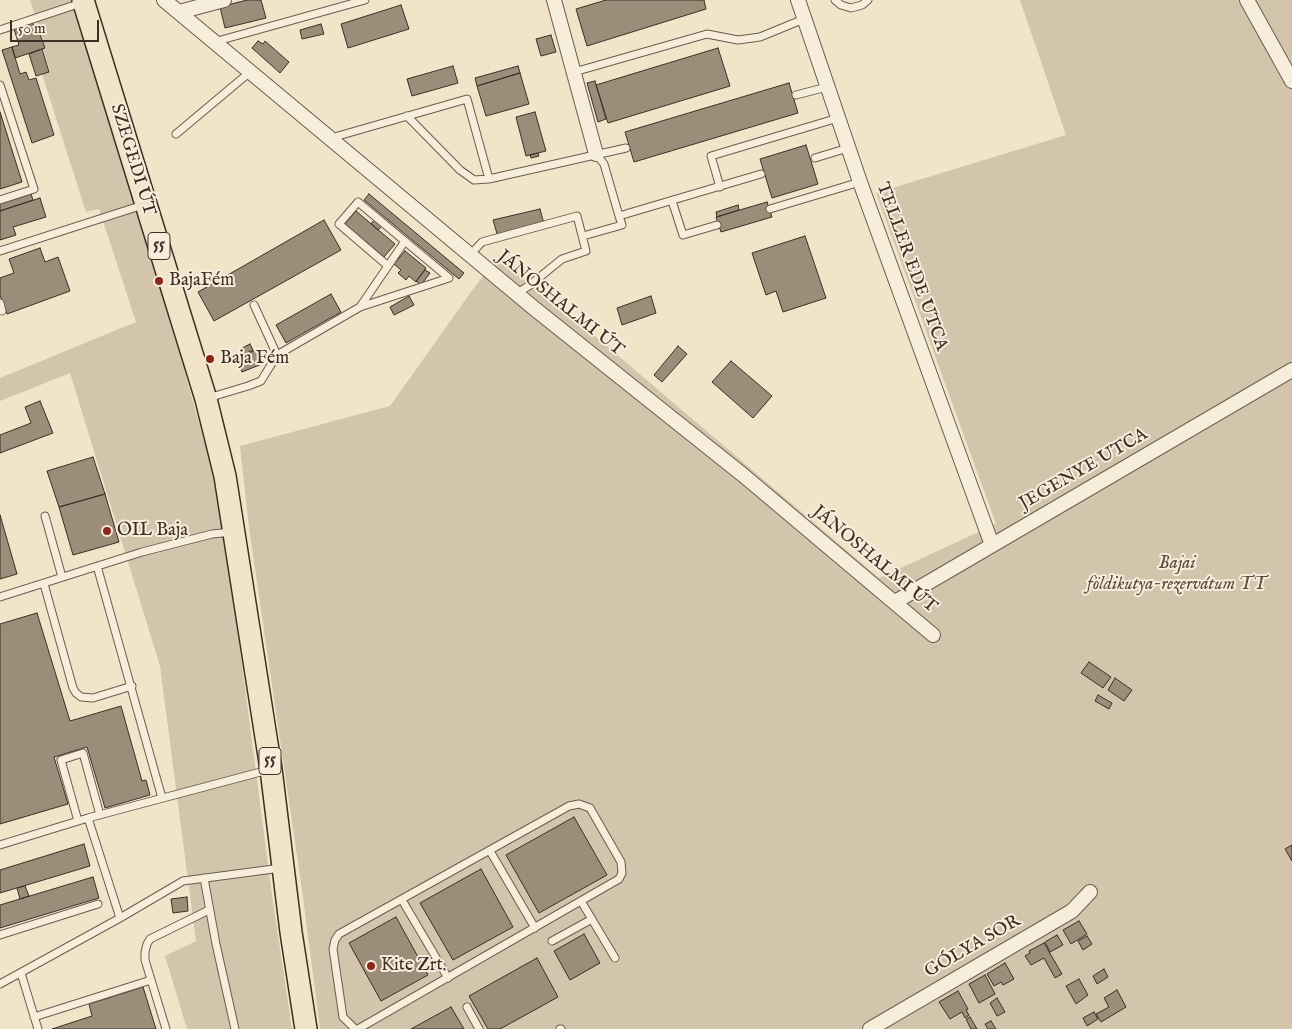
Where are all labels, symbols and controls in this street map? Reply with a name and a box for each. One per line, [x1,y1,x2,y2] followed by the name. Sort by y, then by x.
[12,10,101,42] scale bar
[18,19,46,38] text: 50 m
[105,102,159,218] street label: SZEGEDI ÚT
[870,180,952,354] street label: TELLER EDE UTCA
[148,232,170,260] road number: 55
[493,246,627,362] street label: JÁNOSHALMI ÚT
[169,270,234,292] place label: BajaFém
[153,275,165,287] marker: BajaFém
[220,348,289,370] place label: Baja Fém
[204,353,216,365] marker: Baja Fém
[1016,424,1152,516] street label: JEGENYE UTCA
[807,502,941,618] street label: JÁNOSHALMI ÚT
[117,520,188,542] place label: OIL Baja
[101,525,113,537] marker: OIL Baja
[1087,553,1267,596] park label: Bajai földikutya-rezervátum TT
[259,748,281,774] road number: 55
[921,911,1025,983] street label: GÓLYA SOR
[381,955,446,977] place label: Kite Zrt.
[365,960,377,972] marker: Kite Zrt.

